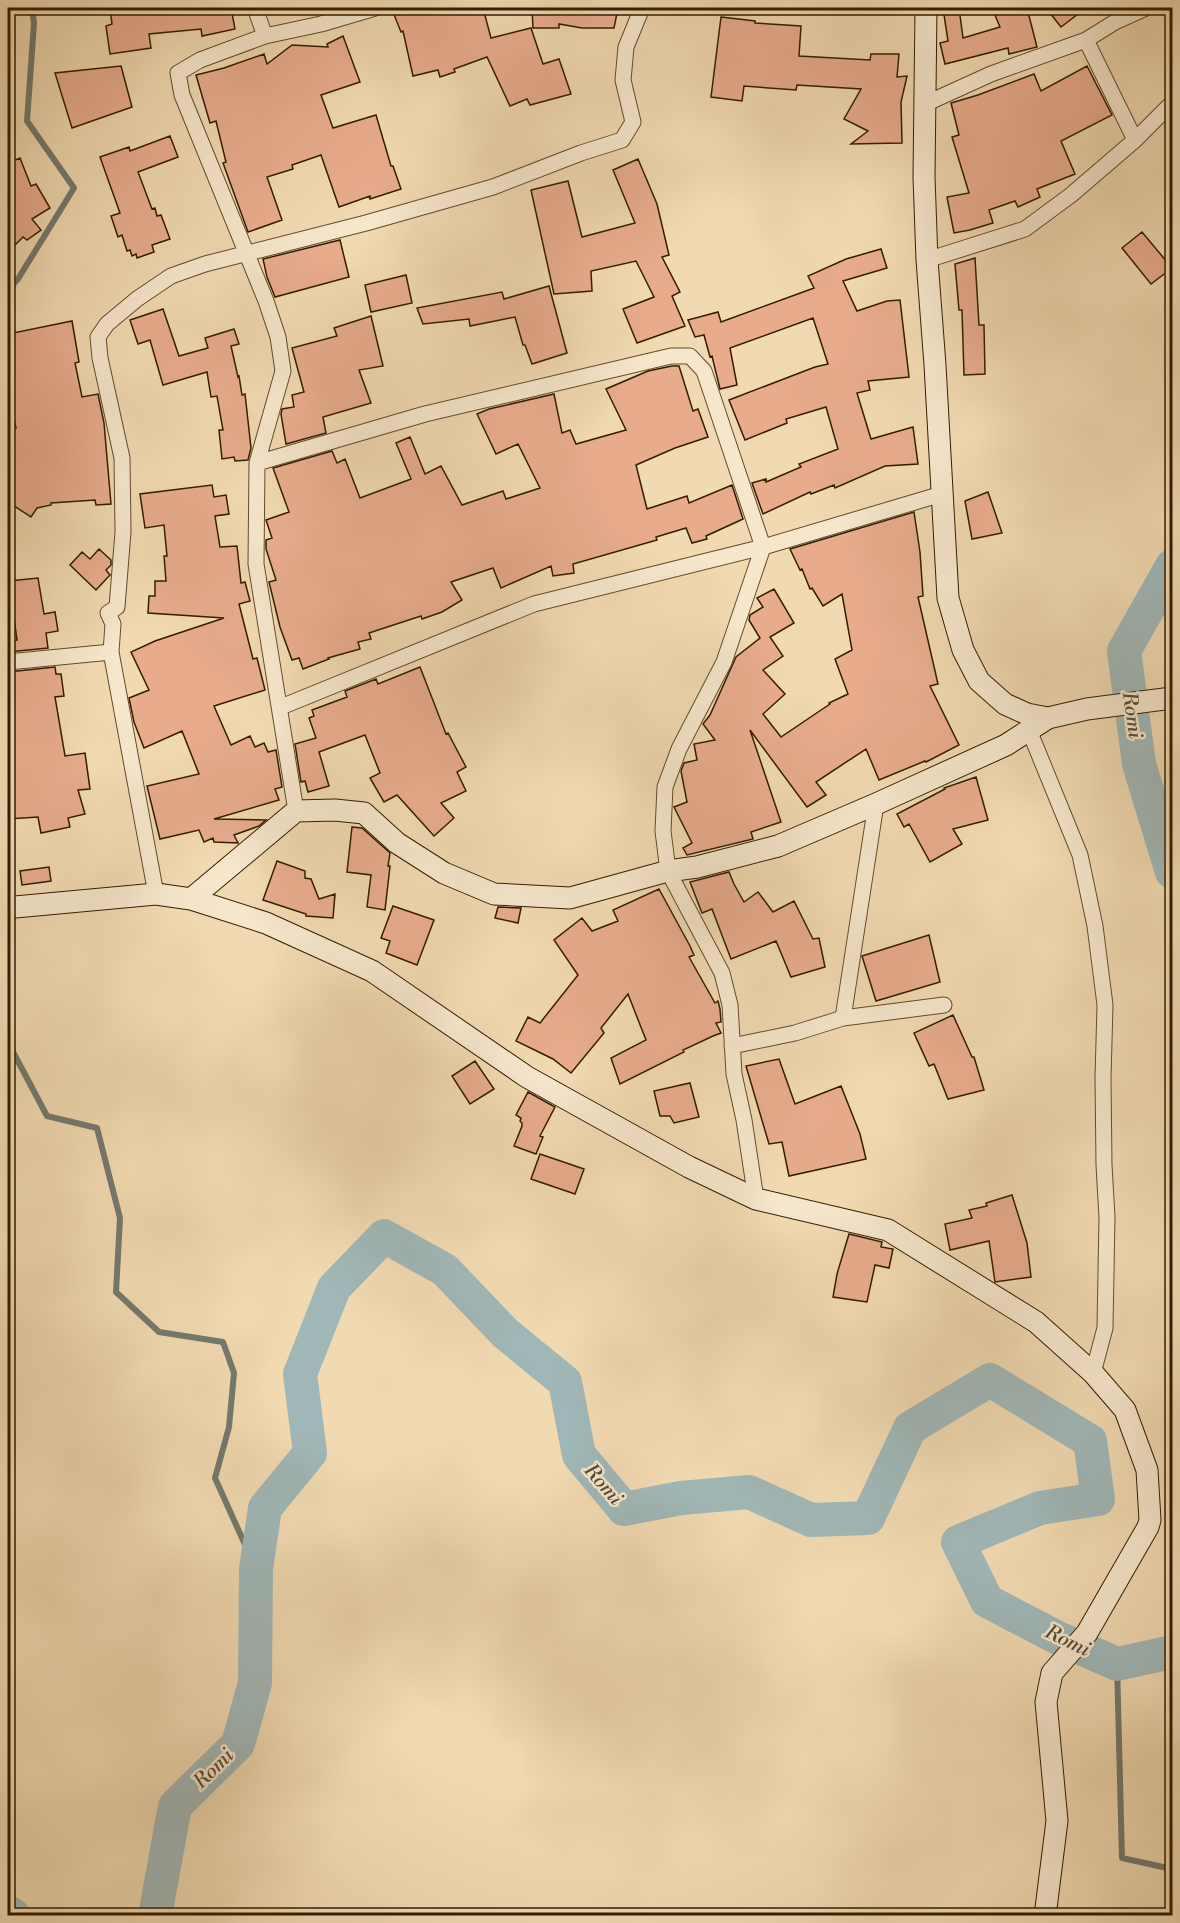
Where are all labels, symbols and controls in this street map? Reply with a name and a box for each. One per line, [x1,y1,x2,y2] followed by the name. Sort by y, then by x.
[1116,689,1147,741] water label: Romi
[577,1458,628,1511] water label: Romi
[1040,1619,1095,1663] water label: Romi
[188,1743,240,1795] water label: Romi

